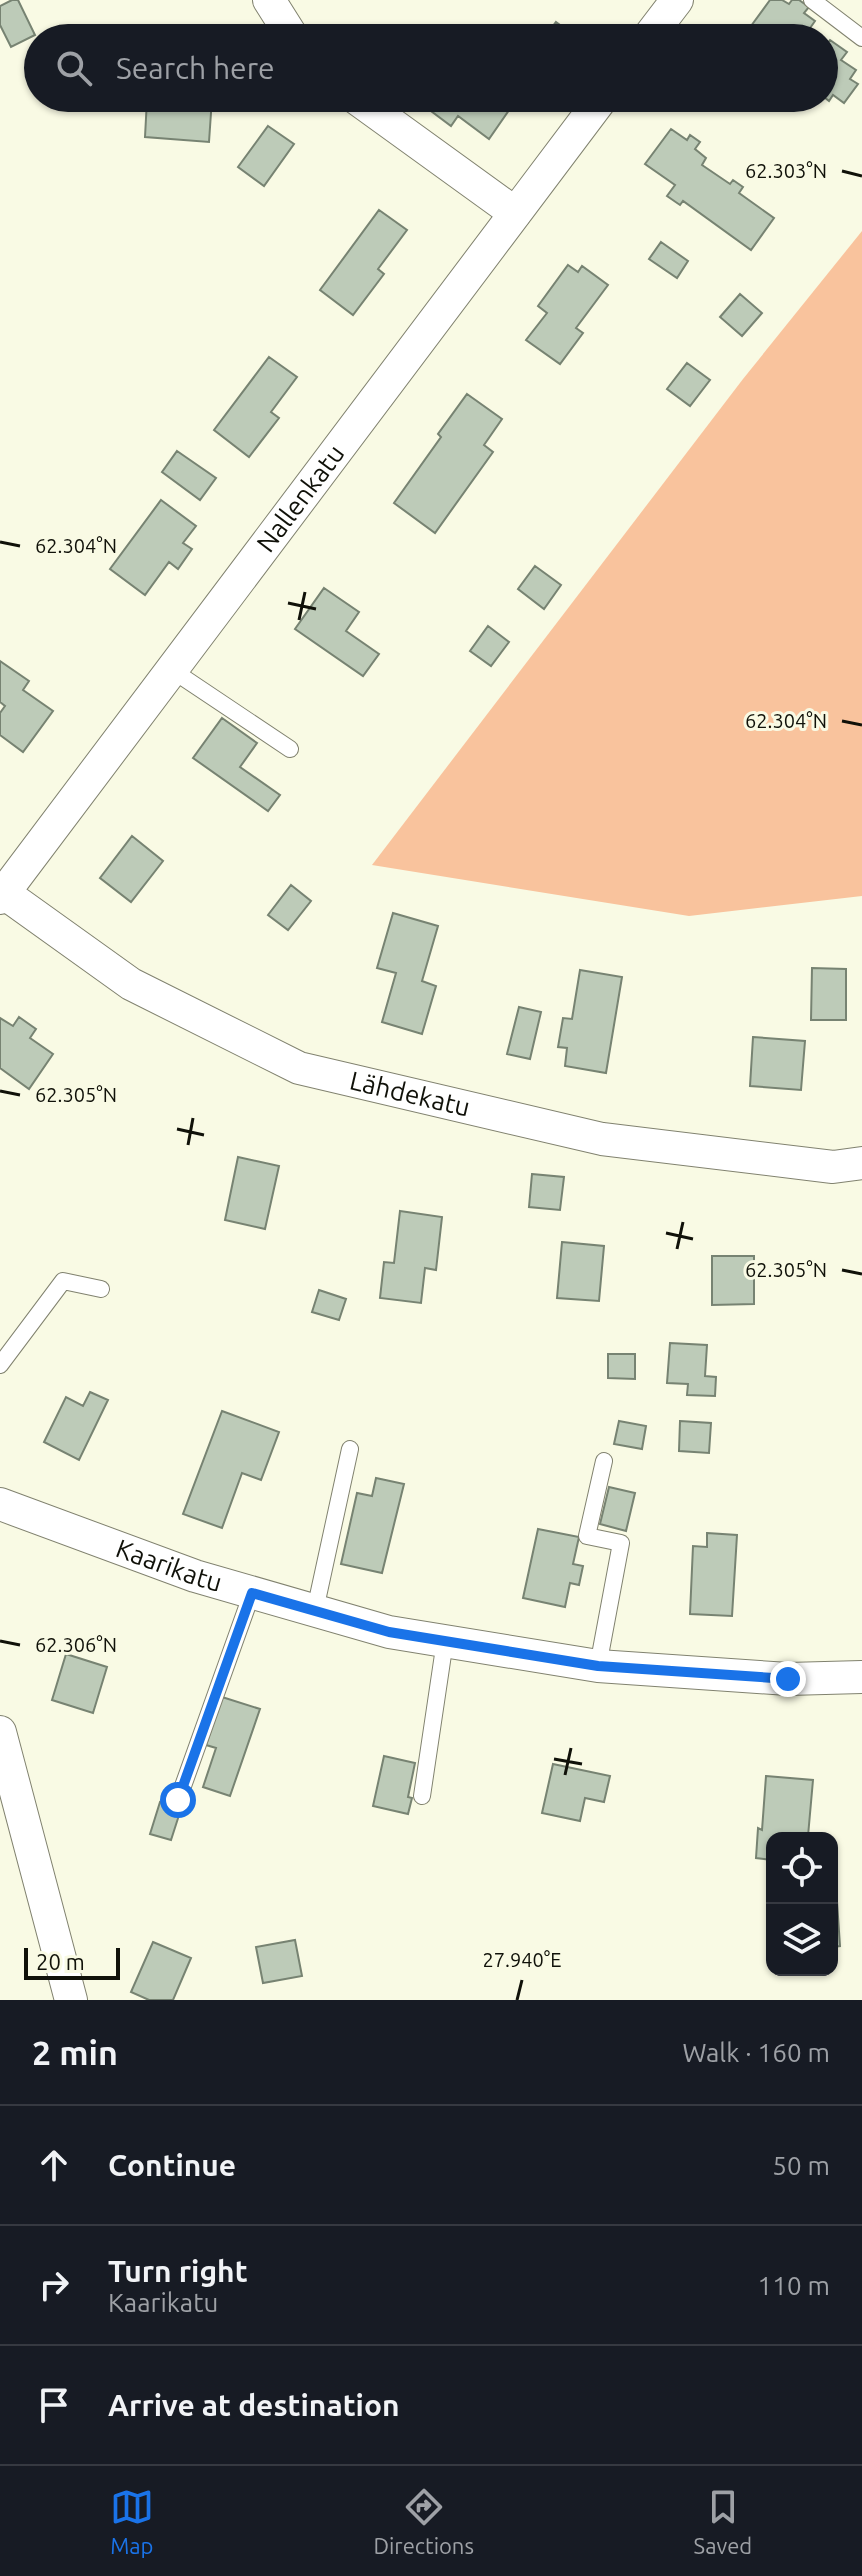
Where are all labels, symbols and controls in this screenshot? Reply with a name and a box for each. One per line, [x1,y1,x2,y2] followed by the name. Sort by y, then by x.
[24,24,838,112] search box
[52,46,96,90] icon: search
[116,51,275,85] text: Search here
[745,159,827,182] text: 62.303°N
[251,439,350,557] street label: Nallenkatu
[35,534,117,557] text: 62.304°N
[745,709,827,732] text: 62.304°N
[347,1065,473,1122] street label: Lähdekatu
[35,1083,117,1106] text: 62.305°N
[745,1258,827,1281] text: 62.305°N
[112,1533,225,1597] street label: Kaarikatu
[35,1633,117,1656] text: 62.306°N
[770,1661,806,1697] route end
[160,1782,196,1818] route start
[766,1832,838,1976] map controls
[766,1832,838,1904] button: locate
[766,1904,838,1976] button: layers
[24,1944,120,1980] scale bar
[483,1948,562,1971] text: 27.940°E
[36,1949,85,1974] text: 20 m
[32,2033,118,2071] text: 2 min
[682,2038,830,2067] text: Walk · 160 m
[32,2143,76,2187] icon: ahead
[108,2148,236,2182] text: Continue
[772,2151,830,2180] text: 50 m
[108,2254,248,2288] text: Turn right
[32,2263,76,2307] icon: right
[758,2271,830,2300] text: 110 m
[108,2288,218,2317] text: Kaarikatu
[32,2383,76,2427] icon: arrive
[108,2388,400,2422] text: Arrive at destination
[110,2485,154,2558] tab: Map
[373,2485,474,2558] tab: Directions
[694,2485,752,2558] tab: Saved

